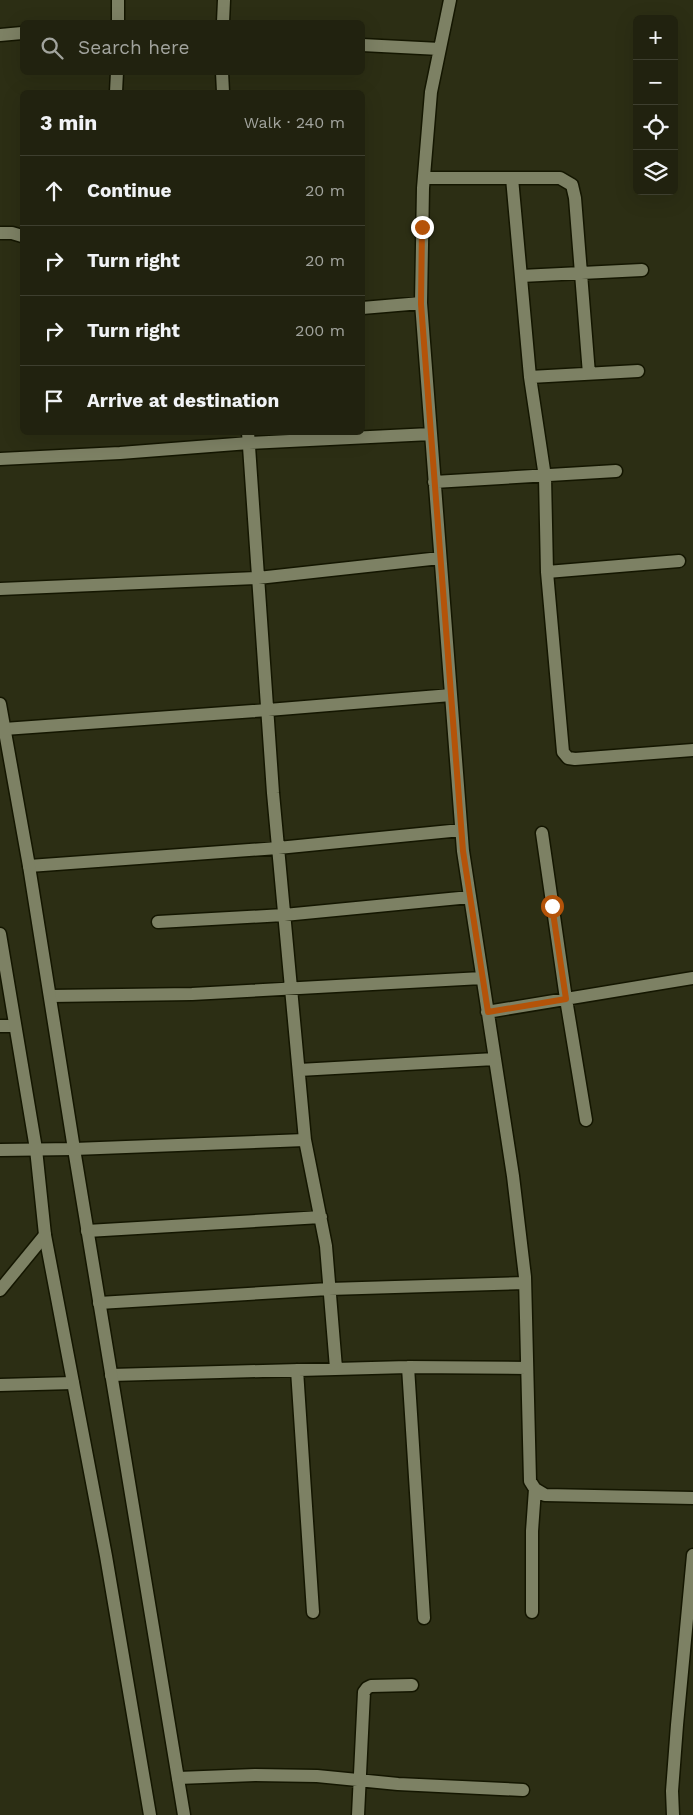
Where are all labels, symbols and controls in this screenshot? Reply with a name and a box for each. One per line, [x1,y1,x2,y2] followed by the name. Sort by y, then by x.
[633,15,678,195] map controls
[633,15,678,60] button: +
[20,20,365,75] search box
[38,34,66,62] icon: search
[78,36,189,59] text: Search here
[633,60,678,105] button: −
[633,105,678,150] button: locate
[40,110,97,135] text: 3 min
[244,113,345,132] text: Walk · 240 m
[633,150,678,195] button: layers
[40,177,68,205] icon: ahead
[87,179,171,202] text: Continue
[305,181,345,200] text: 20 m
[411,216,434,239] route end
[40,247,68,275] icon: right
[87,249,180,272] text: Turn right
[305,251,345,270] text: 20 m
[40,317,68,345] icon: right
[87,319,180,342] text: Turn right
[295,321,345,340] text: 200 m
[40,387,68,415] icon: arrive
[87,389,279,412] text: Arrive at destination
[541,895,564,918] route start

